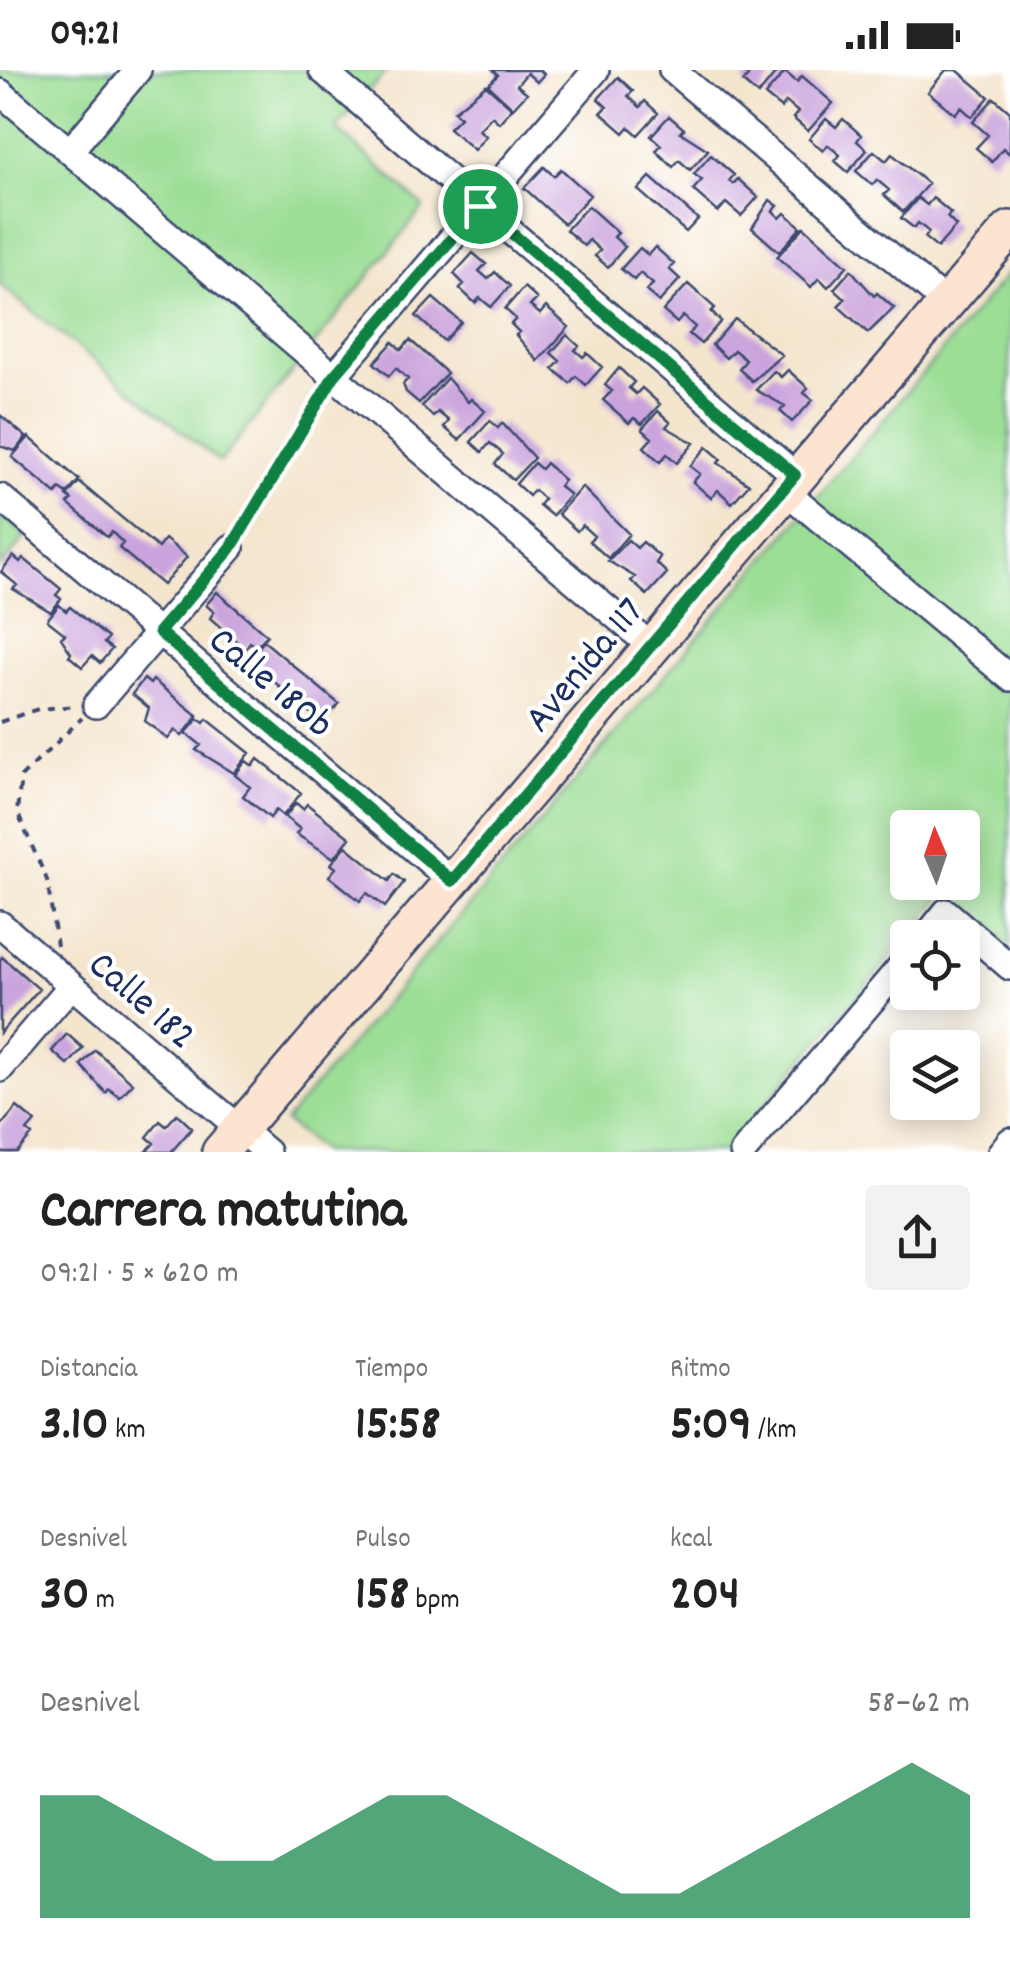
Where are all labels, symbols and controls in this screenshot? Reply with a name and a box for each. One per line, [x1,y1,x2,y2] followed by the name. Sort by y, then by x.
[50,8,119,63] text: 09:21
[438,164,523,249] pin
[453,179,508,234] icon: arrive
[513,587,661,747] street label: Avenida 117
[194,616,344,754] street label: Calle 180b
[890,810,980,900] north arrow
[890,810,980,1120] map controls
[890,920,980,1010] button: locate
[73,940,206,1066] street label: Calle 182
[890,1030,980,1120] button: layers
[40,1175,406,1254] text: Carrera matutina
[865,1185,970,1290] button: share
[40,1252,239,1298] text: 09:21 · 5 × 620 m
[40,1351,137,1391] text: Distancia
[355,1351,428,1391] text: Tiempo
[670,1351,731,1391] text: Ritmo
[40,1391,109,1463] text: 3.10
[355,1391,441,1463] text: 15:58
[670,1391,752,1463] text: 5:09
[109,1412,146,1452] text: km
[752,1412,797,1452] text: /km
[40,1521,127,1561] text: Desnivel
[355,1521,411,1561] text: Pulso
[670,1521,713,1561] text: kcal
[40,1561,89,1633] text: 30
[355,1561,409,1633] text: 158
[670,1561,740,1633] text: 204
[89,1582,115,1622] text: m
[409,1582,460,1622] text: bpm
[40,1682,140,1728] text: Desnivel
[868,1682,970,1728] text: 58–62 m

